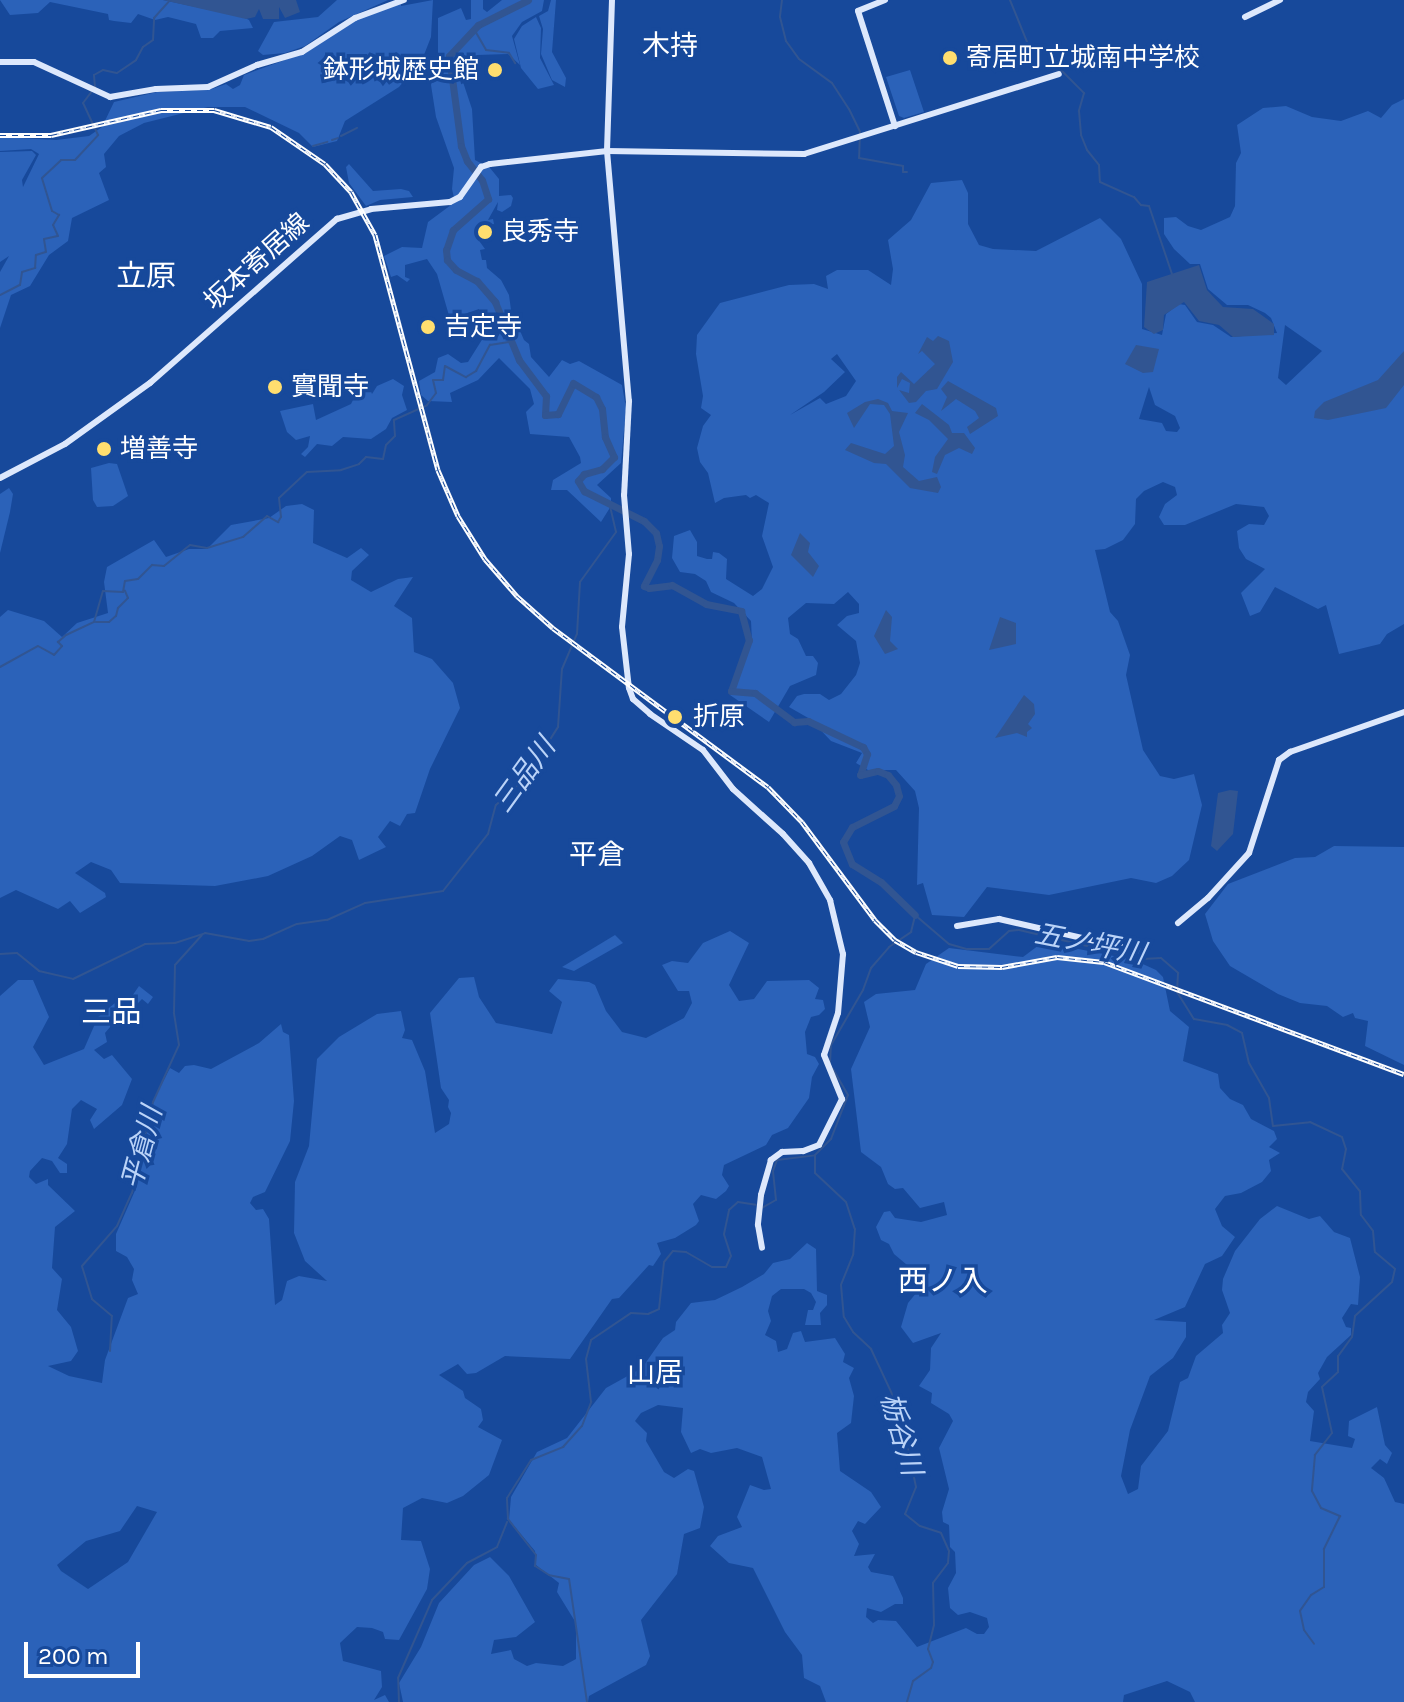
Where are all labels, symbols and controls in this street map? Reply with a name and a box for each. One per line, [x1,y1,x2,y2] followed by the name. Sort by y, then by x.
[642,29,698,63] district label: 木持
[966,42,1200,74] place label: 寄居町立城南中学校
[941,49,959,67] marker: 寄居町立城南中学校
[323,54,479,86] place label: 鉢形城歴史館
[486,61,504,79] marker: 鉢形城歴史館
[198,207,316,317] street label: 坂本寄居線
[501,216,579,248] place label: 良秀寺
[476,223,494,241] marker: 良秀寺
[116,258,176,294] district label: 立原
[444,311,522,343] place label: 吉定寺
[419,318,437,336] marker: 吉定寺
[291,371,369,403] place label: 實聞寺
[266,378,284,396] marker: 實聞寺
[120,433,198,465] place label: 増善寺
[95,440,113,458] marker: 増善寺
[693,701,745,733] place label: 折原
[664,706,686,728] marker: 折原
[486,731,562,819] water label: 三品川
[569,838,625,872] district label: 平倉
[1032,917,1148,971] water label: 五ノ坪川
[81,994,141,1030] district label: 三品
[115,1103,169,1193] water label: 平倉川
[898,1263,988,1299] district label: 西ノ入
[627,1356,683,1390] district label: 山居
[873,1389,929,1479] water label: 栃谷川
[28,1626,144,1676] scale bar
[38,1642,109,1670] text: 200 m

